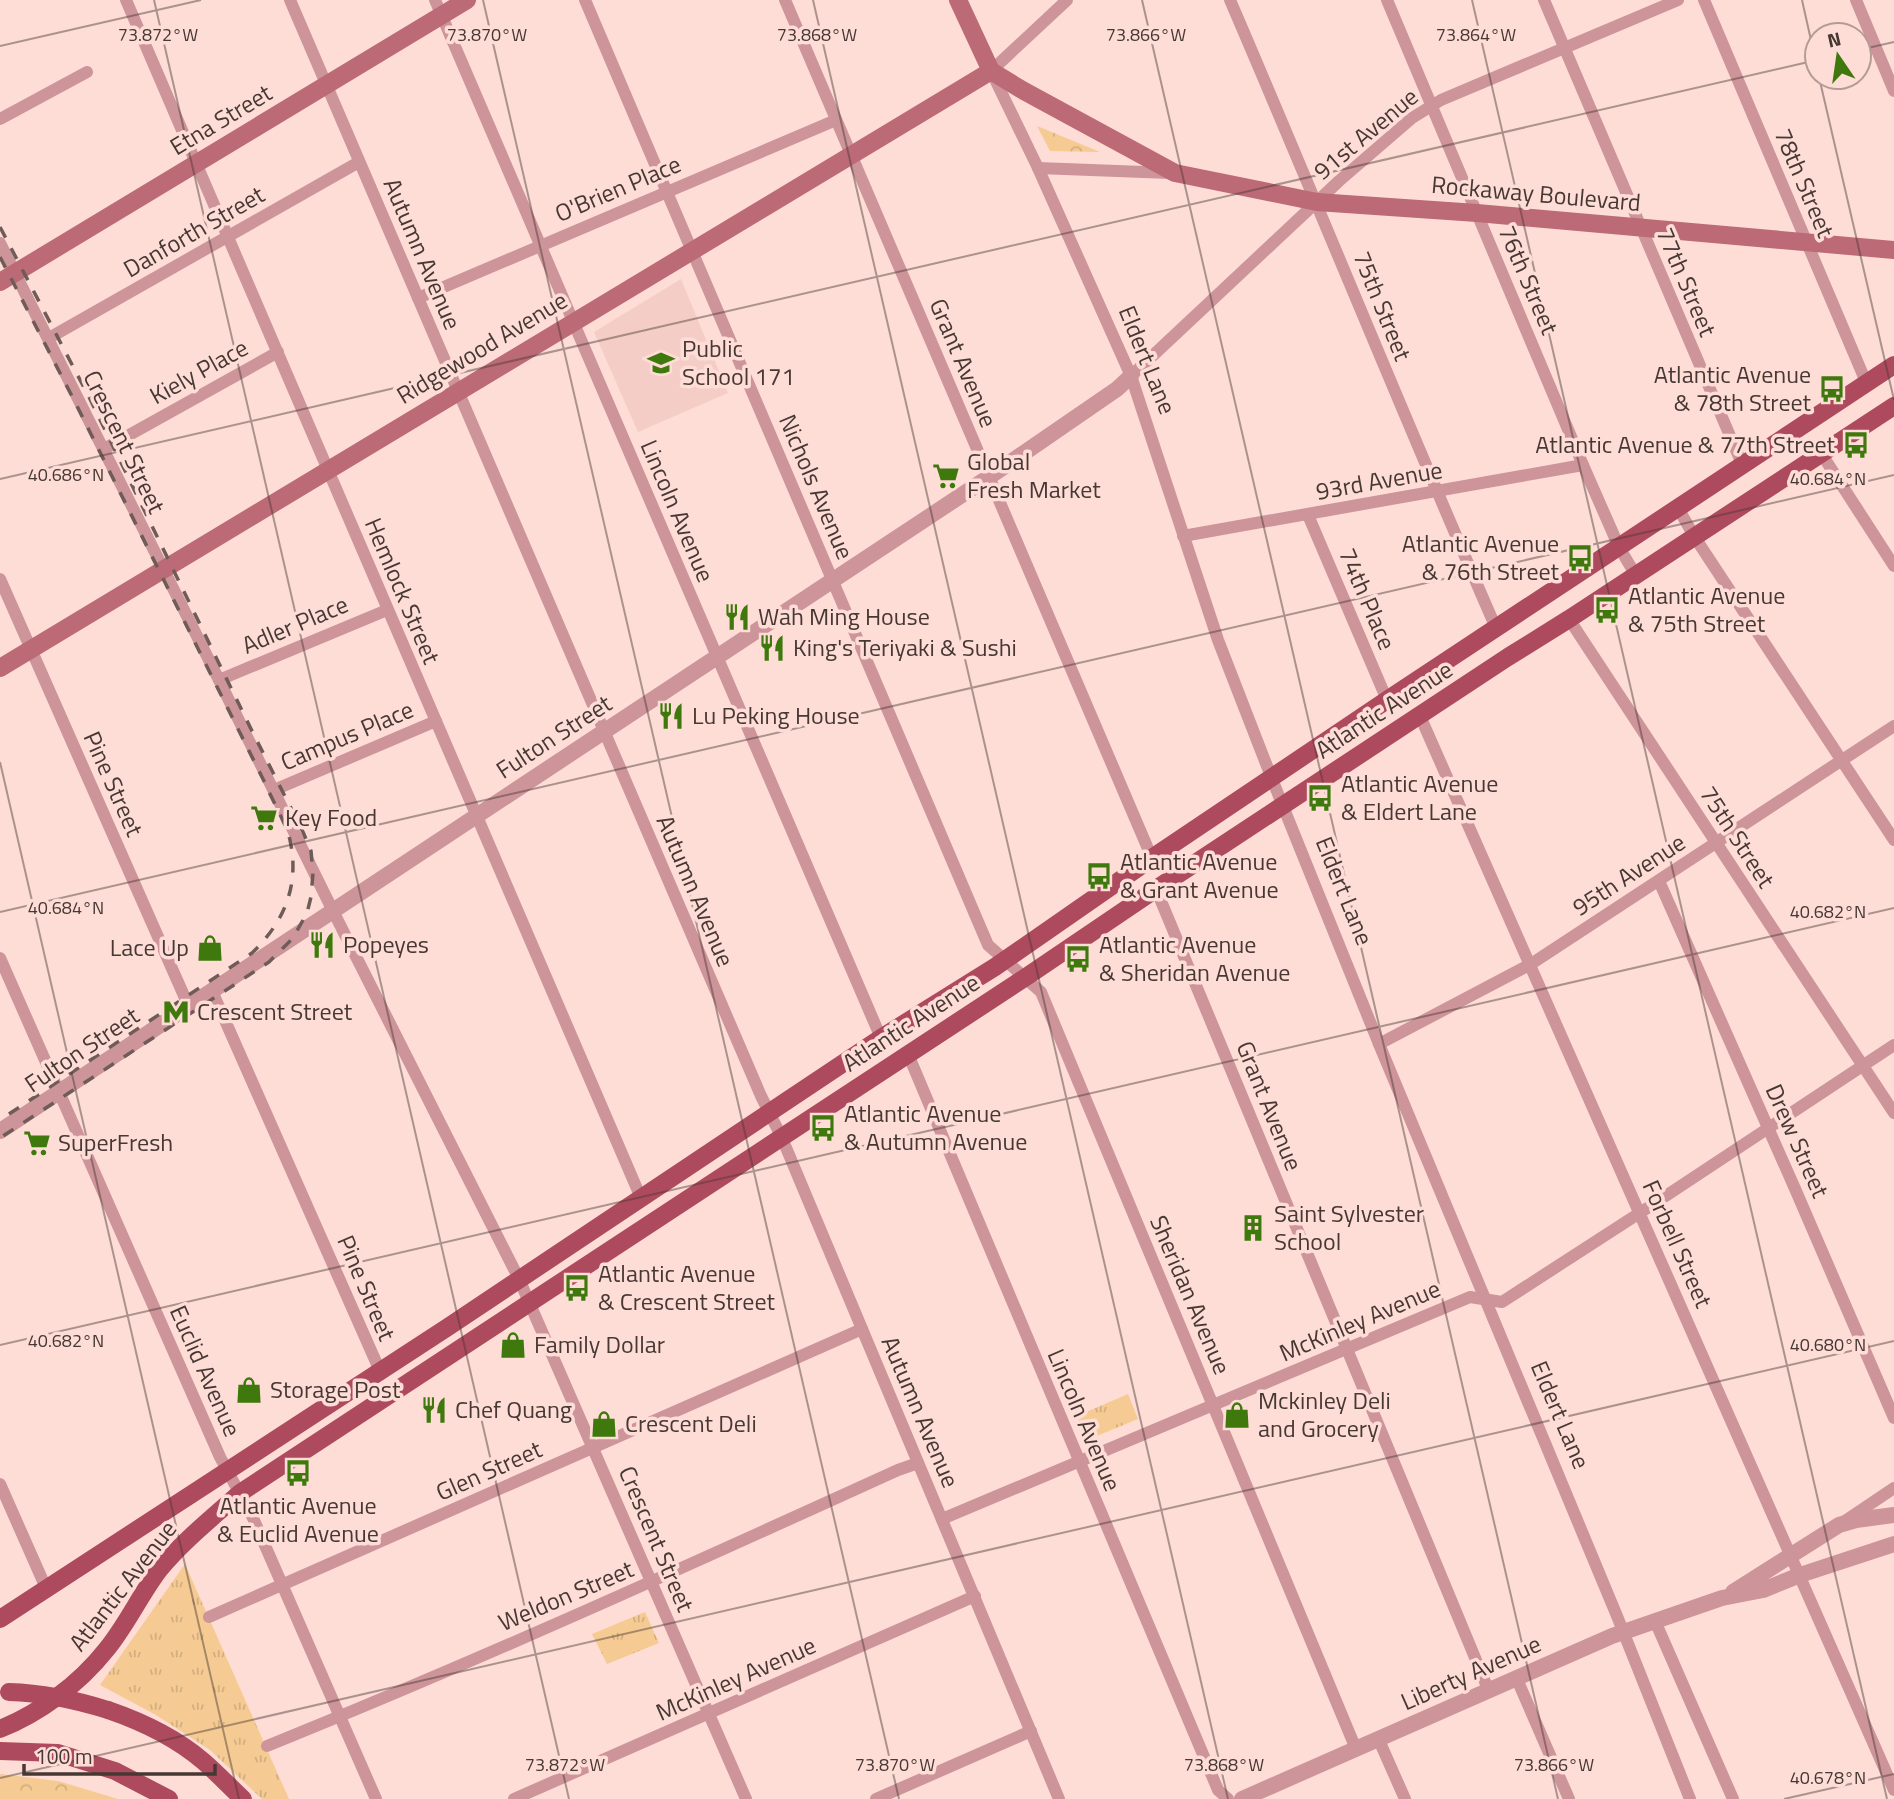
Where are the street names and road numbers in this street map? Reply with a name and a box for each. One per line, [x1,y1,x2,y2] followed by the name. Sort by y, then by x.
[163,74,279,164] street label: Etna Street
[1305,79,1426,188] street label: 91st Avenue
[1766,122,1844,243] street label: 78th Street
[549,145,686,231] street label: O'Brien Place
[1430,166,1642,220] street label: Rockaway Boulevard
[375,172,471,335] street label: Autumn Avenue
[116,176,271,286] street label: Danforth Street
[1490,219,1568,340] street label: 76th Street
[1648,221,1726,342] street label: 77th Street
[1345,245,1421,366] street label: 75th Street
[389,282,574,412] street label: Ridgewood Avenue
[921,293,1007,433] street label: Grant Avenue
[1110,300,1186,419] street label: Eldert Lane
[143,329,254,413] street label: Kiely Place
[75,364,175,520] street label: Crescent Street
[770,408,864,565] street label: Nichols Avenue
[632,434,724,587] street label: Lincoln Avenue
[1313,451,1445,509] street label: 93rd Avenue
[356,512,450,670] street label: Hemlock Street
[1330,542,1406,655] street label: 74th Place
[236,586,353,663] street label: Adler Place
[1308,651,1459,767] street label: Atlantic Avenue
[488,685,619,787] street label: Fulton Street
[275,691,419,779] street label: Campus Place
[75,725,153,842] street label: Pine Street
[1691,778,1785,895] street label: 75th Street
[648,809,744,972] street label: Autumn Avenue
[1565,824,1692,924] street label: 95th Avenue
[1307,831,1383,950] street label: Eldert Lane
[835,964,986,1080] street label: Atlantic Avenue
[17,997,147,1101] street label: Fulton Street
[1228,1036,1312,1176] street label: Grant Avenue
[1757,1078,1839,1204] street label: Drew Street
[1634,1174,1722,1314] street label: Forbell Street
[1141,1210,1241,1380] street label: Sheridan Avenue
[329,1229,406,1347] street label: Pine Street
[1274,1270,1446,1370] street label: McKinley Avenue
[161,1299,251,1442] street label: Euclid Avenue
[873,1330,969,1493] street label: Autumn Avenue
[1039,1343,1131,1496] street label: Lincoln Avenue
[1522,1355,1600,1474] street label: Eldert Lane
[430,1431,548,1509] street label: Glen Street
[610,1460,704,1618] street label: Crescent Street
[60,1512,185,1658] street label: Atlantic Avenue
[492,1550,639,1640] street label: Weldon Street
[1395,1625,1547,1719] street label: Liberty Avenue
[650,1627,821,1729] street label: McKinley Avenue

